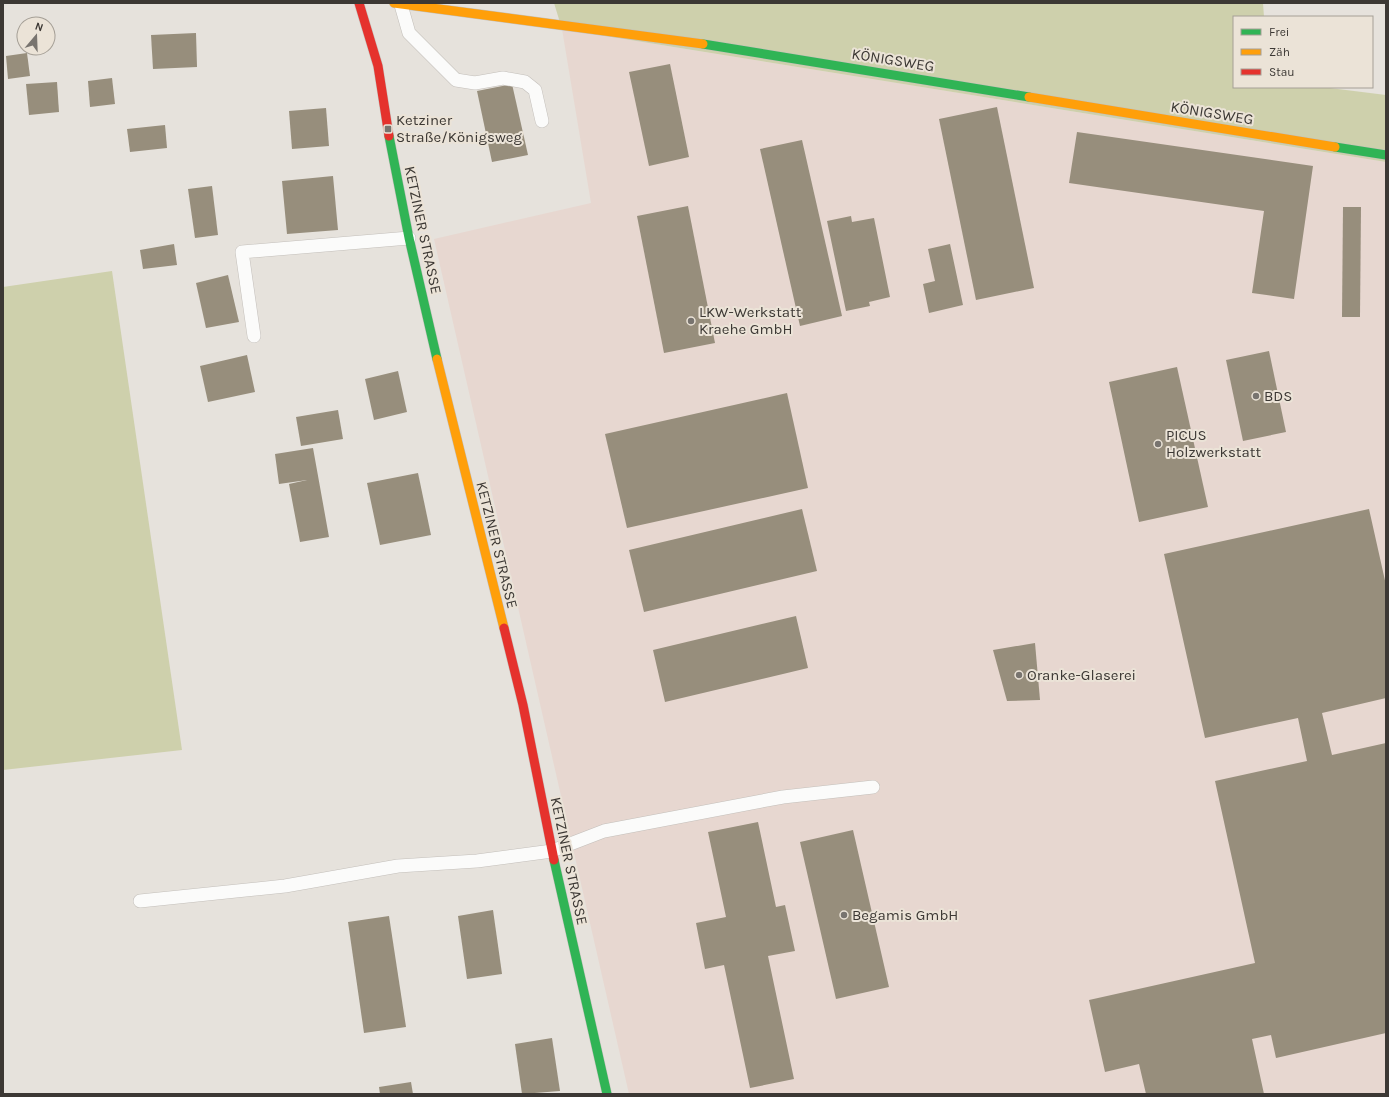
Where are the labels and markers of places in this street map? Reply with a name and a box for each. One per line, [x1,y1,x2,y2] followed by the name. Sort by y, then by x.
[396,111,523,146] place label: Ketziner Straße/Königsweg
[383,124,393,134] marker: Ketziner Straße/Königsweg
[699,303,802,338] place label: LKW-Werkstatt Kraehe GmbH
[686,316,696,326] marker: LKW-Werkstatt Kraehe GmbH
[1264,387,1292,405] place label: BDS
[1251,391,1261,401] marker: BDS
[1166,426,1261,461] place label: PICUS Holzwerkstatt
[1153,439,1163,449] marker: PICUS Holzwerkstatt
[1027,666,1136,684] place label: Oranke-Glaserei
[1014,670,1024,680] marker: Oranke-Glaserei
[852,906,958,924] place label: Begamis GmbH
[839,910,849,920] marker: Begamis GmbH

